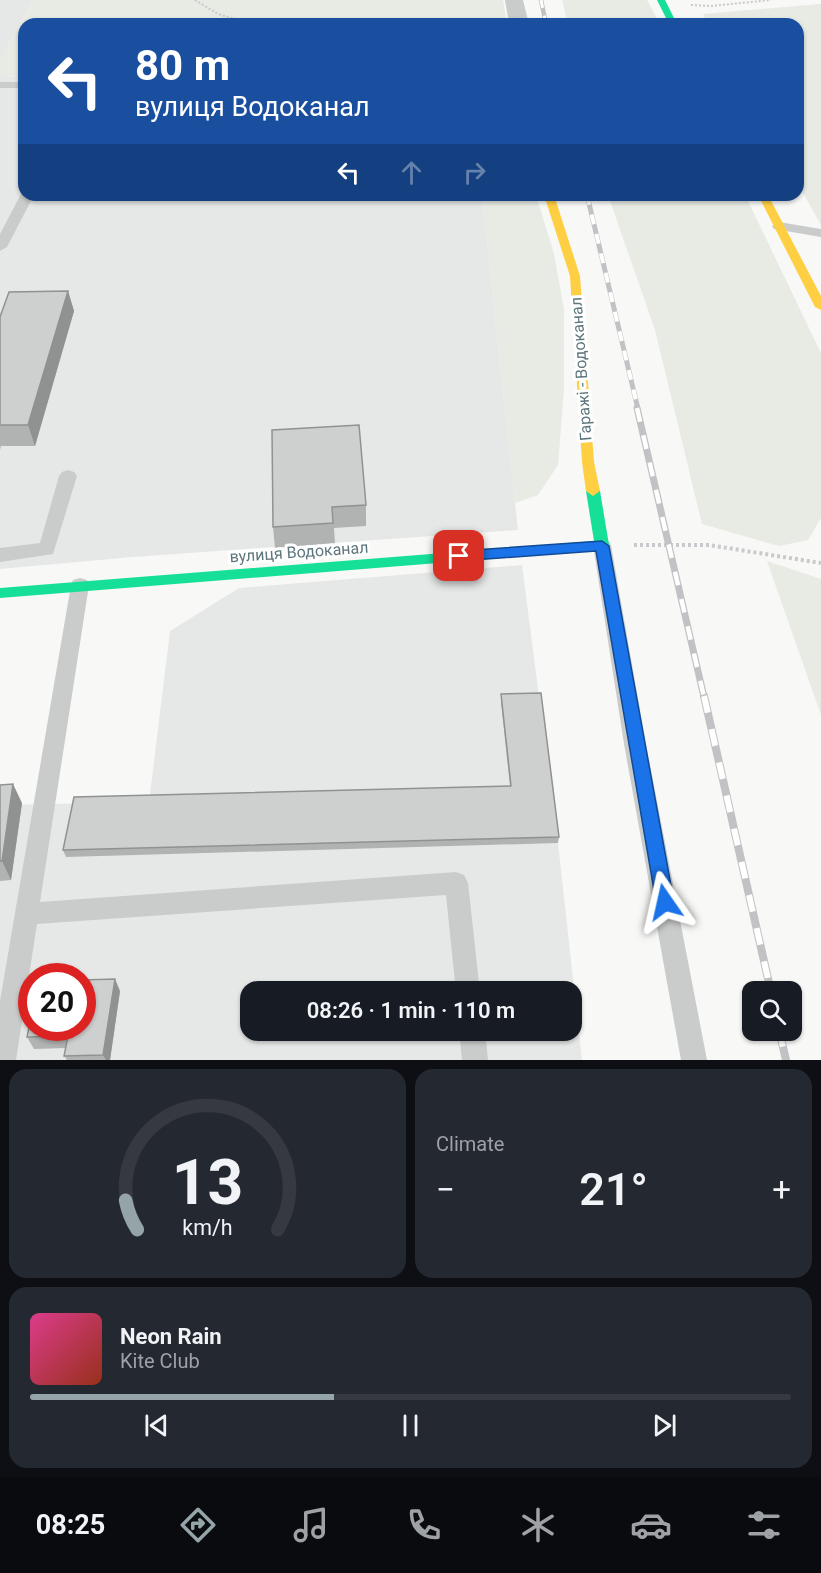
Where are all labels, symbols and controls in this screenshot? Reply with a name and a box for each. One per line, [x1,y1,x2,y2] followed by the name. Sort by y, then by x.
[135,41,230,90] text: 80 m
[36,42,114,120] icon: left
[135,91,370,123] text: вулиця Водоканал
[332,156,365,189] icon: left
[395,156,428,189] icon: ahead
[458,156,491,189] icon: right
[567,297,595,441] street label: Гаражі - Водоканал
[433,530,484,581] pin
[229,538,369,566] street label: вулиця Водоканал
[442,539,475,572] icon: arrive
[633,870,697,934] position arrow
[18,963,96,1041] speed limit sign: 20
[742,981,802,1041] map controls
[742,981,802,1041] button: search
[307,998,515,1023] text: 08:26 · 1 min · 110 m
[436,1132,504,1156] text: Climate
[172,1146,243,1219] text: 13
[579,1163,648,1216] text: 21°
[436,1170,455,1209] text: −
[772,1170,791,1209] text: +
[182,1216,233,1241] text: km/h
[120,1324,222,1349] text: Neon Rain
[120,1349,200,1373] text: Kite Club
[140,1409,173,1442] icon: previous
[394,1409,427,1442] icon: pause
[648,1409,681,1442] icon: next
[177,1504,219,1546] icon: directions
[290,1504,332,1546] icon: music
[403,1504,445,1546] icon: phone
[517,1504,559,1546] icon: climate
[630,1504,672,1546] icon: car
[743,1504,785,1546] icon: filters
[36,1509,105,1541] text: 08:25

